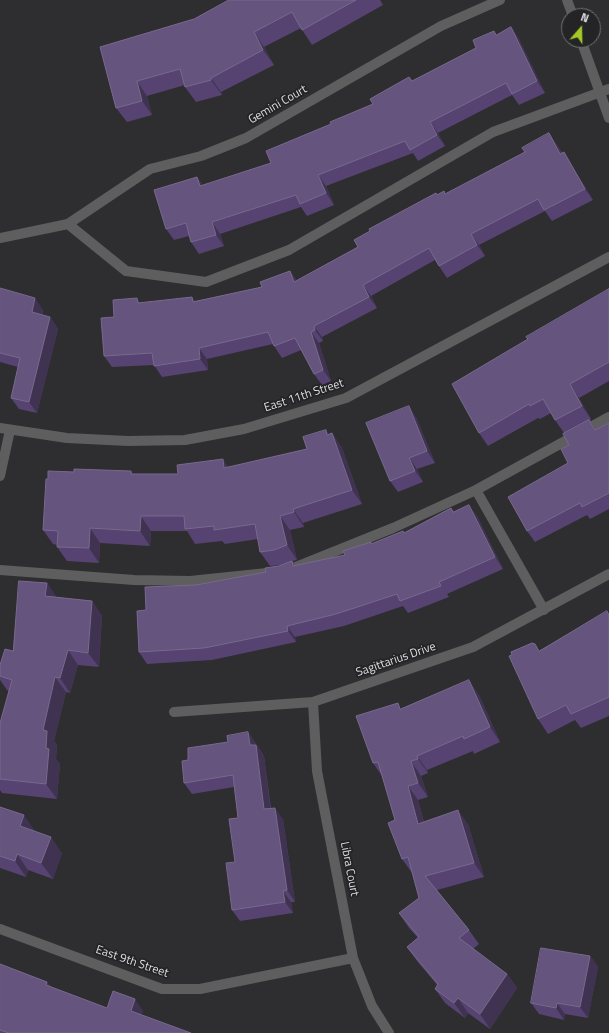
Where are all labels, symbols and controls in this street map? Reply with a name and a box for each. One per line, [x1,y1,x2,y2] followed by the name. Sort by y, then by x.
[561,8,601,48] north arrow
[578,9,591,26] text: N
[246,82,310,128] street label: Gemini Court
[262,376,346,416] street label: East 11th Street
[354,640,438,680] street label: Sagittarius Drive
[337,841,361,897] street label: Libra Court
[94,943,170,981] street label: East 9th Street

